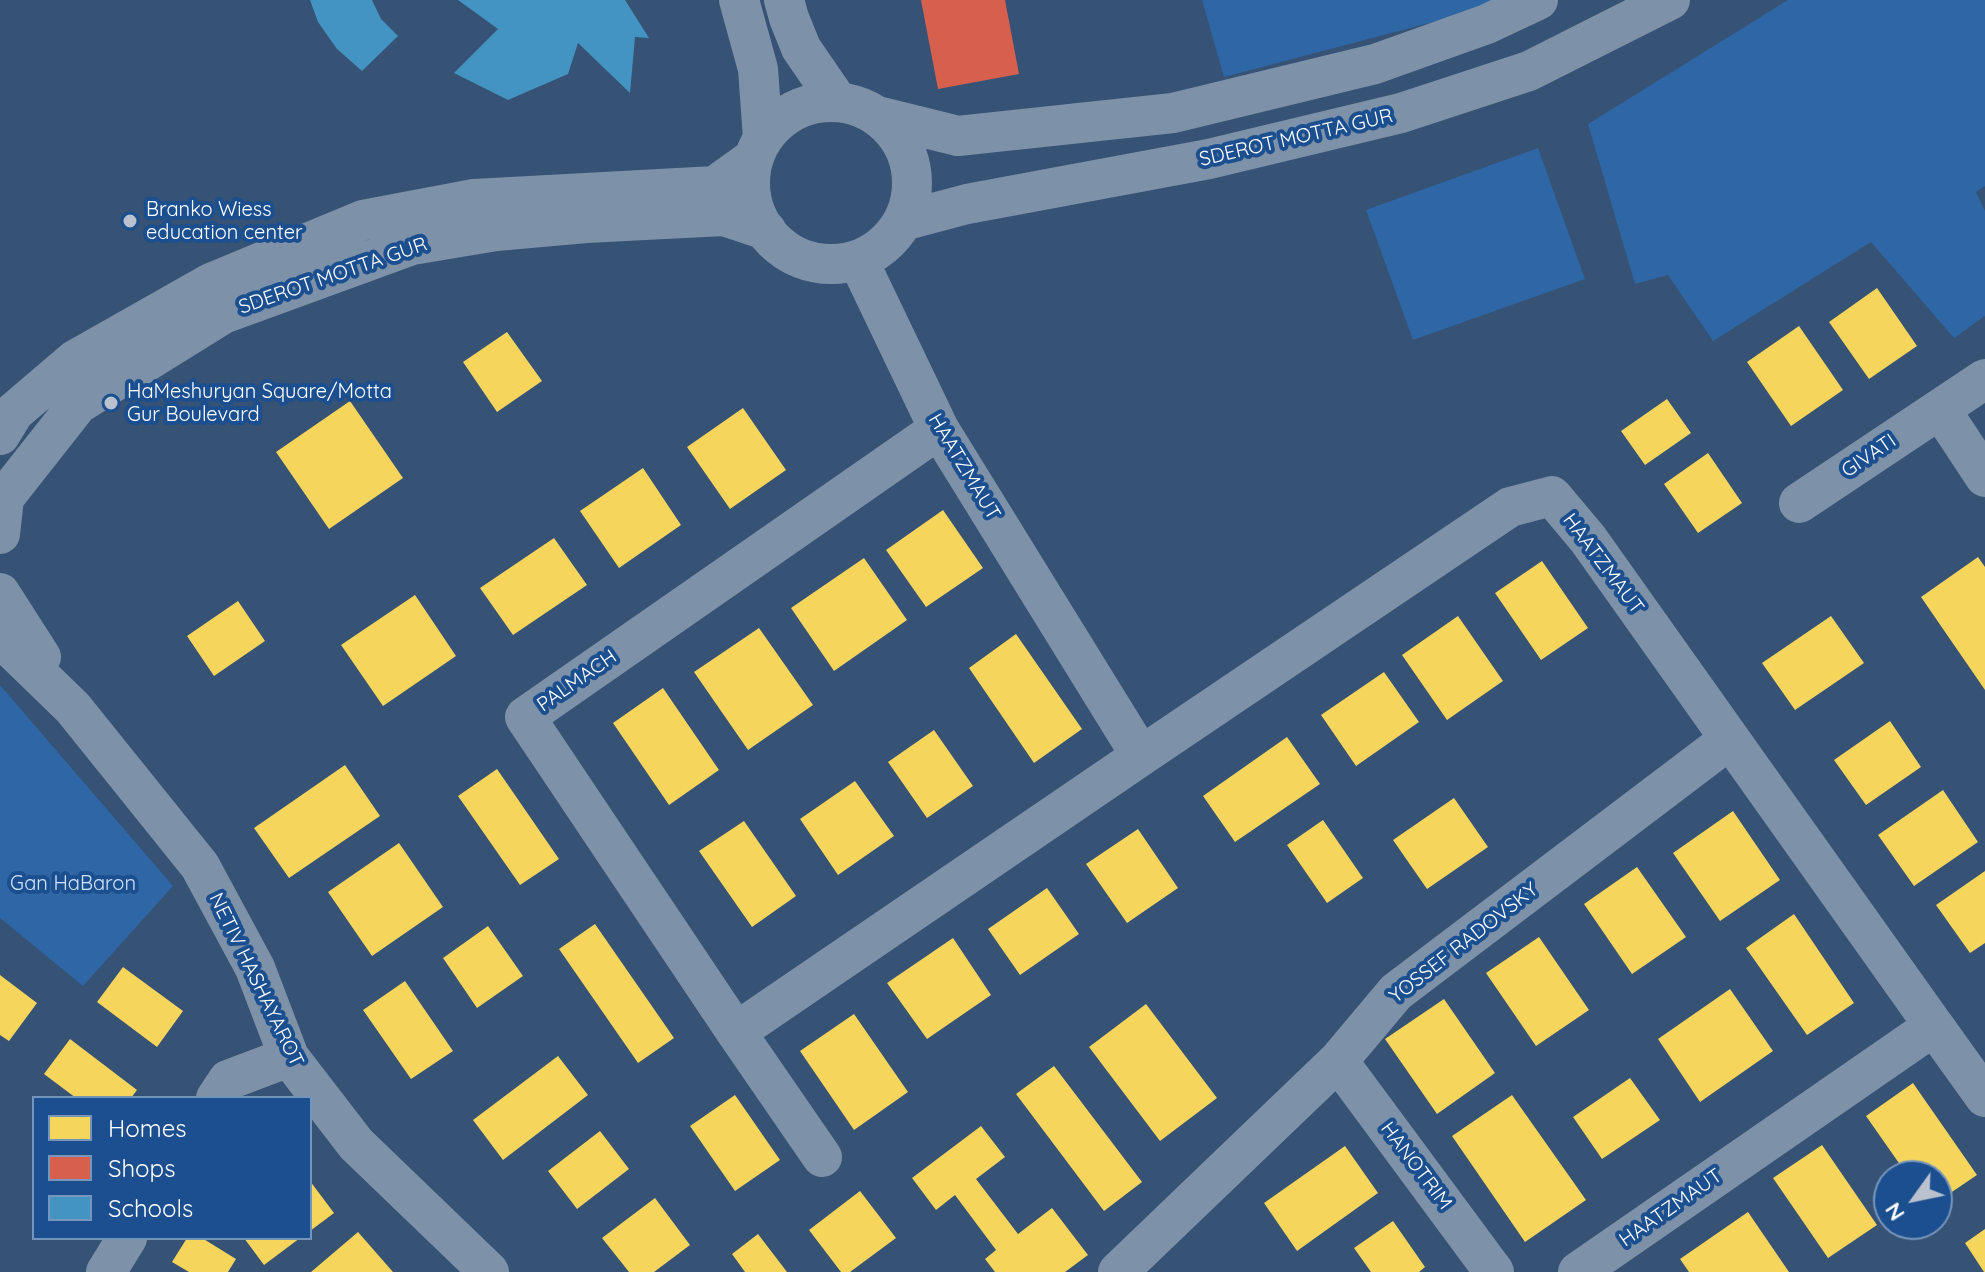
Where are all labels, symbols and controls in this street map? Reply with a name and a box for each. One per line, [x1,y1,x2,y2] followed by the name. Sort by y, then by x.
[1197,104,1395,172] street label: SDEROT MOTTA GUR
[146,198,303,245] place label: Branko Wiess education center
[121,212,139,230] marker: Branko Wiess education center
[236,232,430,320] street label: SDEROT MOTTA GUR
[127,380,392,427] place label: HaMeshuryan Square/Motta Gur Boulevard
[102,394,120,412] marker: HaMeshuryan Square/Motta Gur Boulevard
[923,409,1005,525] street label: HAATZMAUT
[1837,429,1901,483] street label: GIVATI
[1557,509,1649,619] street label: HAATZMAUT
[533,645,621,717] street label: PALMACH
[10,872,136,896] park label: Gan HaBaron
[1385,878,1543,1008] street label: YOSSEF RADOVSKY
[204,889,308,1071] street label: NETIV HASHAYAROT
[32,1096,312,1240] legend
[108,1113,186,1143] text: Homes
[1375,1117,1457,1215] street label: HANOTRIM
[108,1153,175,1183] text: Shops
[1873,1160,1953,1240] north arrow
[1615,1164,1727,1252] street label: HAATZMAUT
[108,1193,193,1223] text: Schools
[1878,1198,1911,1226] text: N

